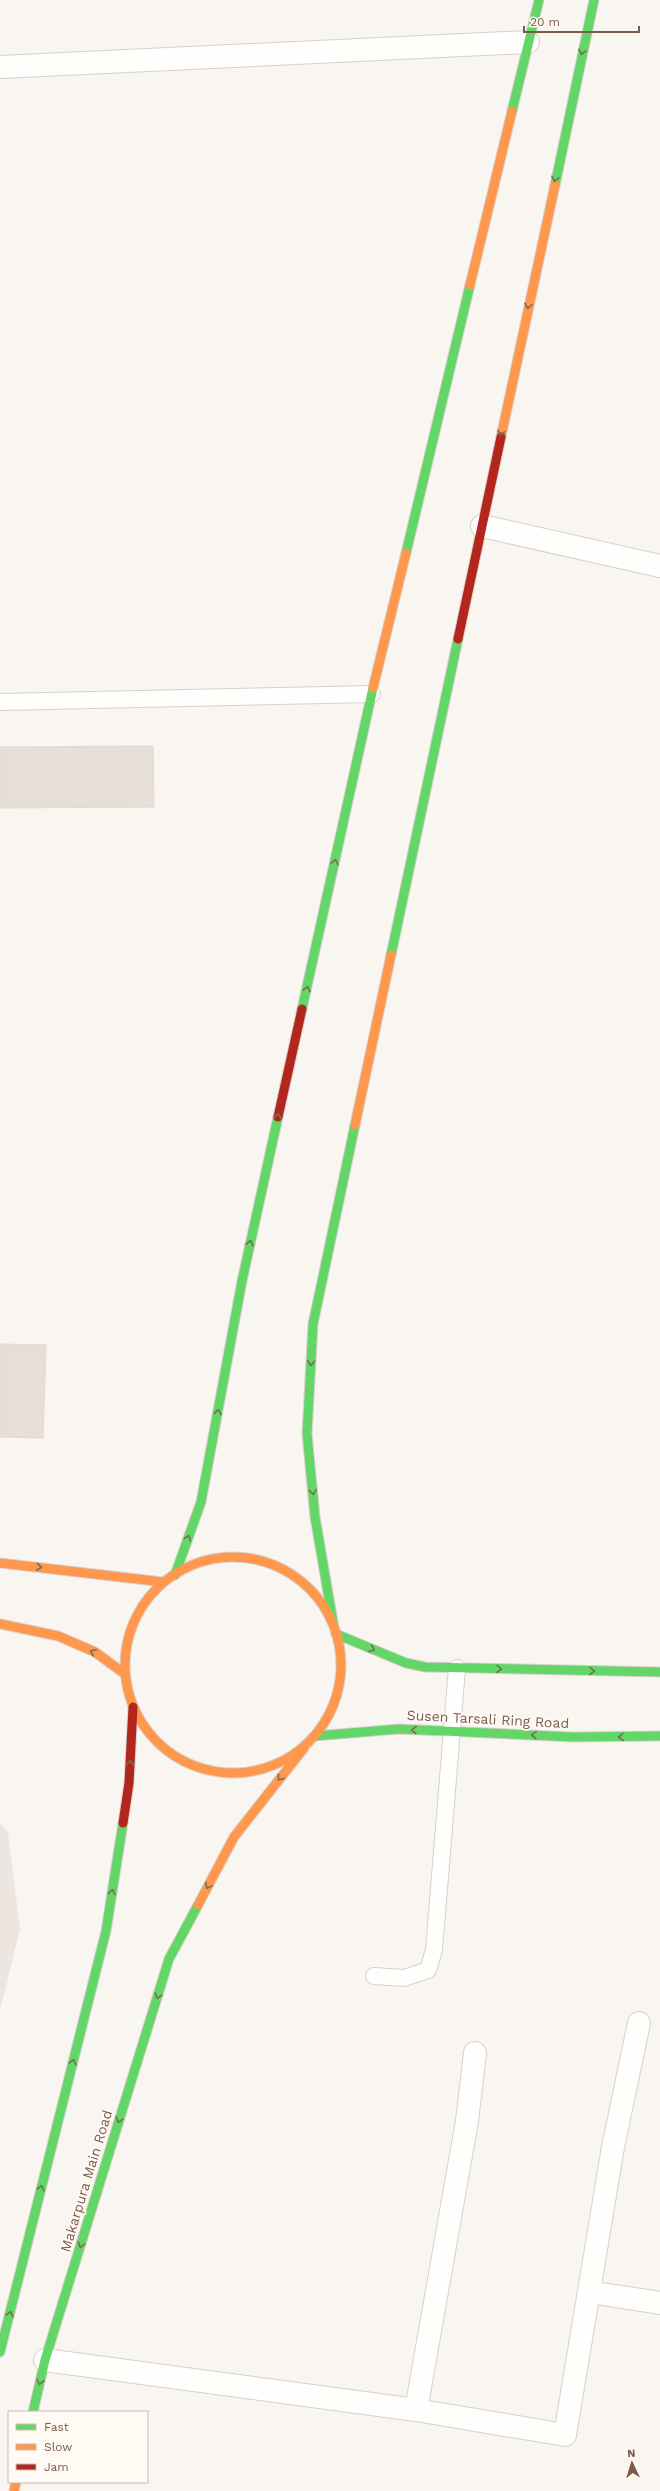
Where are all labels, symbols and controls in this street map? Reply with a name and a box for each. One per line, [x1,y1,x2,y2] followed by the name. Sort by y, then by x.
[524,8,639,34] scale bar
[530,15,560,29] text: 20 m
[578,48,586,55] one-way arrow
[551,176,559,182] one-way arrow
[525,303,533,309] one-way arrow
[498,430,506,436] one-way arrow
[330,859,338,865] one-way arrow
[302,986,310,992] one-way arrow
[274,1113,282,1119] one-way arrow
[246,1240,254,1246] one-way arrow
[307,1360,316,1366] one-way arrow
[213,1409,222,1415] one-way arrow
[308,1489,317,1495] one-way arrow
[183,1535,192,1542] one-way arrow
[36,1562,42,1571] one-way arrow
[369,1644,376,1652] one-way arrow
[89,1649,97,1657] one-way arrow
[496,1665,502,1673] one-way arrow
[589,1667,595,1675] one-way arrow
[406,1707,570,1731] street label: Susen Tarsali Ring Road
[411,1725,417,1734] one-way arrow
[531,1731,537,1740] one-way arrow
[618,1732,624,1741] one-way arrow
[125,1760,134,1766] one-way arrow
[277,1774,284,1781] one-way arrow
[205,1882,212,1889] one-way arrow
[107,1889,116,1895] one-way arrow
[154,1993,163,2000] one-way arrow
[68,2059,77,2066] one-way arrow
[57,2108,115,2254] street label: Makarpura Main Road
[115,2117,124,2124] one-way arrow
[37,2185,45,2191] one-way arrow
[77,2241,86,2248] one-way arrow
[5,2311,13,2317] one-way arrow
[36,2379,44,2386] one-way arrow
[8,2411,148,2483] legend
[44,2420,69,2434] text: Fast
[44,2440,72,2454] text: Slow
[612,2443,652,2483] north arrow
[627,2447,636,2460] text: N
[44,2460,69,2474] text: Jam

